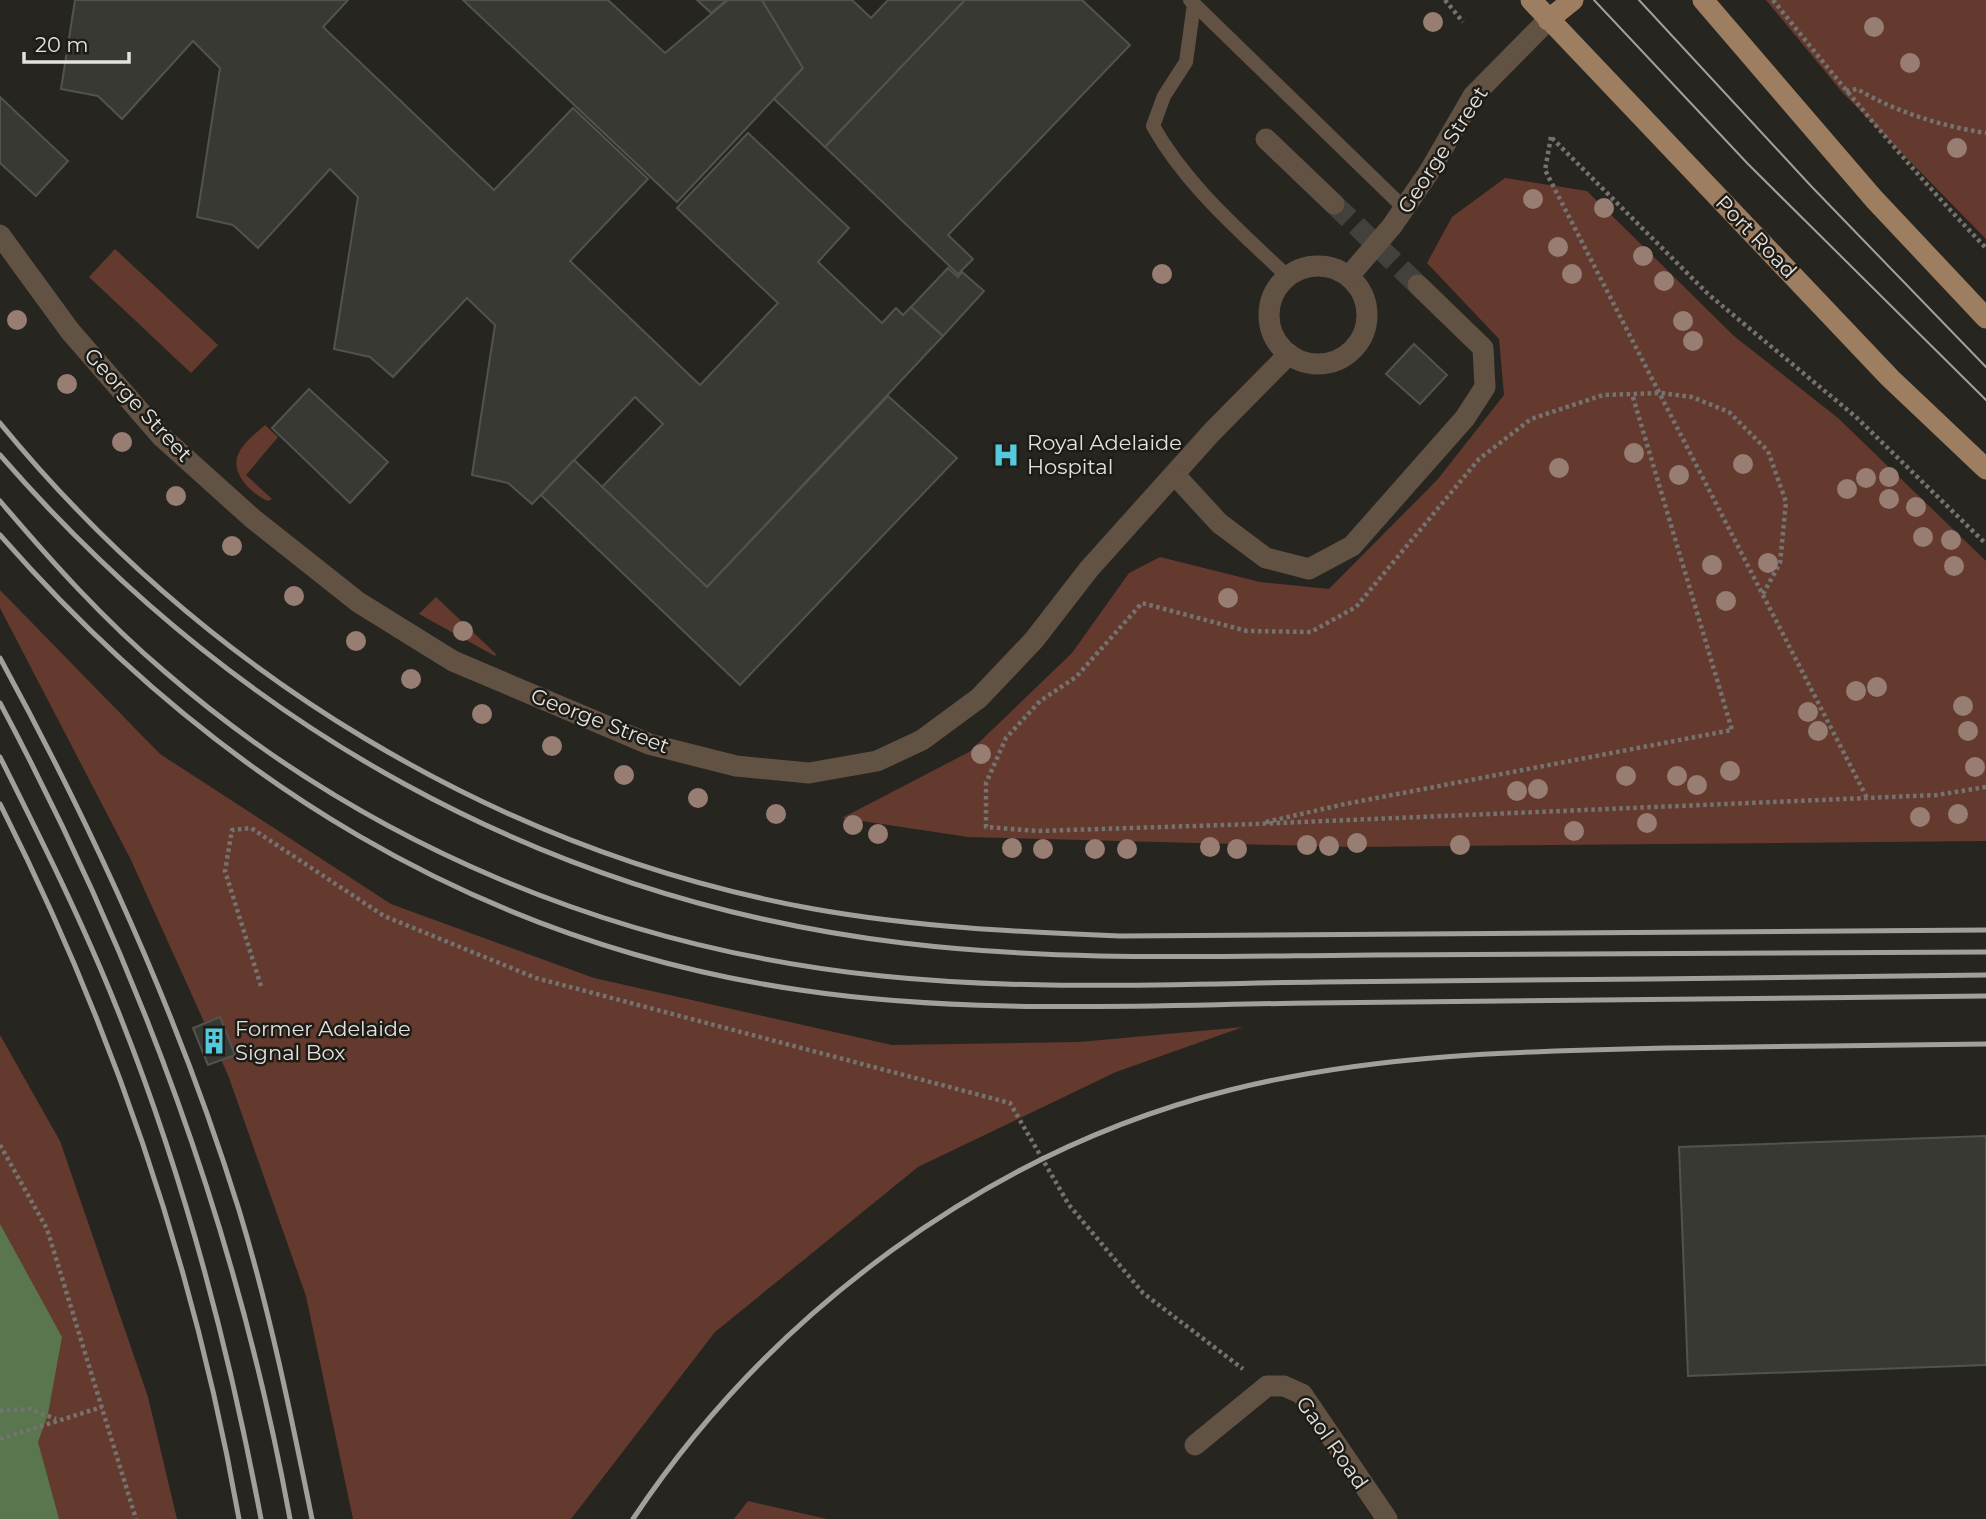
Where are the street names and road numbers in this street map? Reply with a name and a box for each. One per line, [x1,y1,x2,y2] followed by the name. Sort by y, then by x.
[1392,82,1493,218] street label: George Street
[1711,190,1802,283] street label: Port Road
[79,343,197,467] street label: George Street
[527,683,673,758] street label: George Street
[1291,1391,1374,1494] street label: Gaol Road

